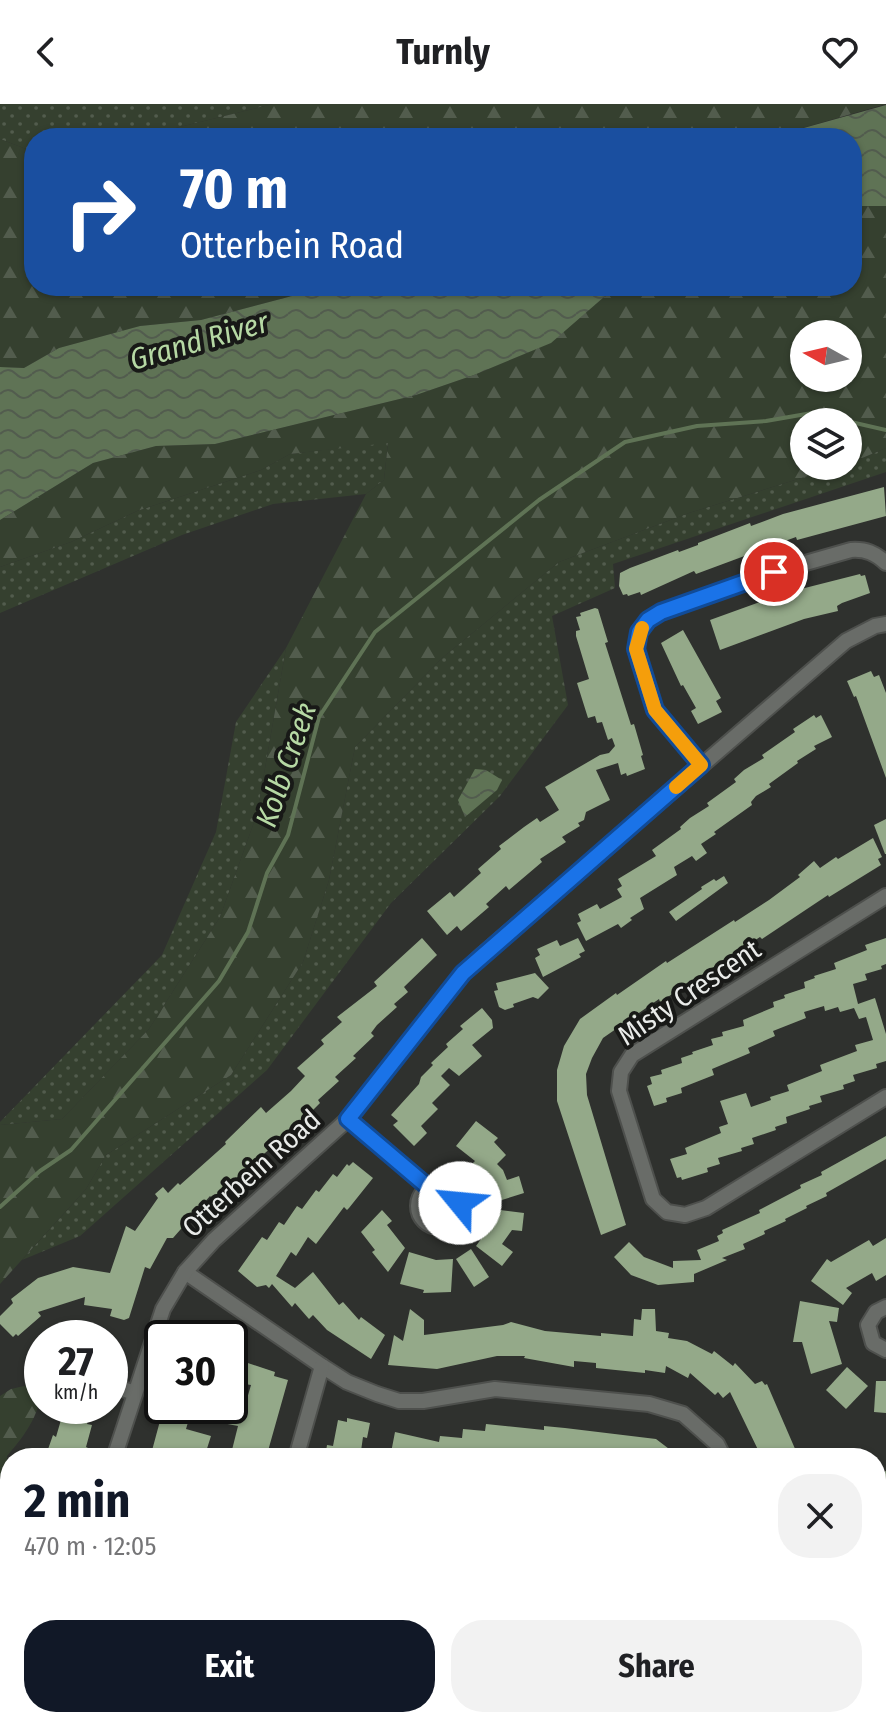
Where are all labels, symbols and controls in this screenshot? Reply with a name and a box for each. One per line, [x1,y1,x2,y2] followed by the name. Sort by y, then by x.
[24,30,68,74] icon: back
[396,30,490,74] text: Turnly
[818,30,862,74] icon: heart
[180,156,288,223] text: 70 m
[48,160,152,264] icon: right
[180,224,404,268] text: Otterbein Road
[126,304,274,378] water label: Grand River
[790,320,862,392] north arrow
[790,320,862,480] map controls
[790,408,862,480] button: layers
[740,538,808,606] pin
[752,550,796,594] icon: arrive
[248,698,324,832] water label: Kolb Creek
[612,932,768,1052] street label: Misty Crescent
[176,1103,327,1244] street label: Otterbein Road
[418,1161,502,1245] position arrow
[144,1320,248,1424] speed limit sign: 30
[58,1338,94,1386] text: 27
[54,1380,98,1404] text: km/h
[24,1472,130,1530] text: 2 min
[778,1474,862,1558] button: close
[24,1531,156,1562] text: 470 m · 12:05
[24,1620,435,1712] button: Exit
[451,1620,862,1712] button: Share

